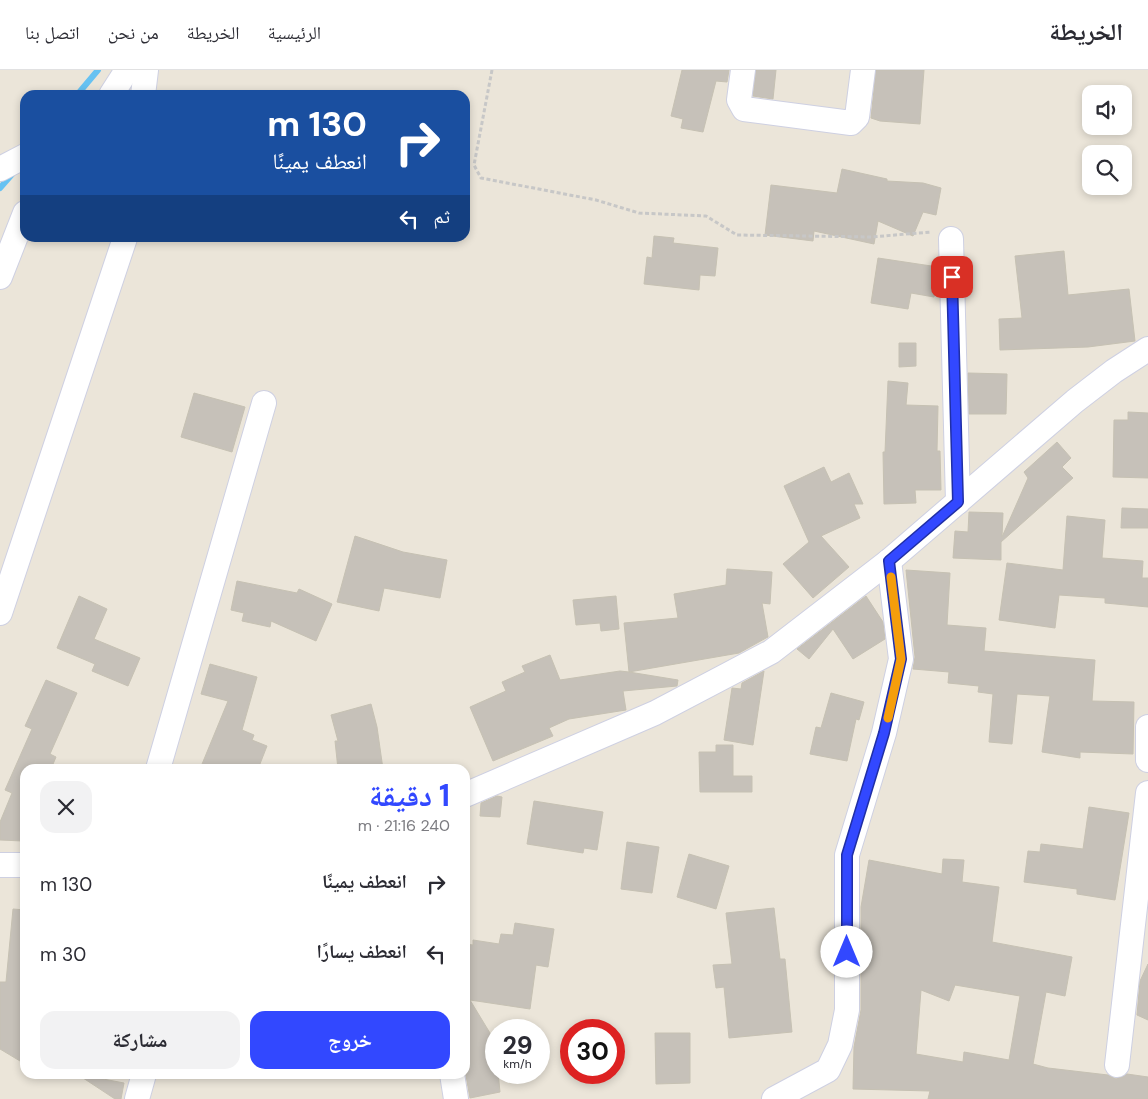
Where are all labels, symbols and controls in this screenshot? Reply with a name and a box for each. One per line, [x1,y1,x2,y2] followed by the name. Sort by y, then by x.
[1049,16,1123,47] text: الخريطة
[25,21,80,45] text: اتصل بنا
[108,21,159,45] text: من نحن
[187,21,240,45] text: الخريطة
[268,21,321,45] text: الرئيسية
[1082,85,1132,195] map controls
[1082,85,1132,135] button: sound
[267,101,367,147] text: 130 m
[385,110,450,175] icon: right
[1082,145,1132,195] button: search
[272,147,367,176] text: انعطف يمينًا
[433,204,450,229] text: ثم
[395,205,423,233] icon: left
[931,256,973,298] pin
[938,263,966,291] icon: arrive
[369,776,450,815] text: 1 دقيقة
[40,781,92,833] button: close
[358,815,450,836] text: 240 m · 21:16
[322,869,407,894] text: انعطف يمينًا
[422,870,450,898] icon: right
[40,872,92,897] text: 130 m
[820,925,872,977] position arrow
[316,939,407,964] text: انعطف يسارًا
[422,940,450,968] icon: left
[40,942,86,967] text: 30 m
[40,1011,240,1069] button: مشاركة
[250,1011,450,1069] button: خروج
[560,1019,625,1084] speed limit sign: 30
[502,1029,533,1062] text: 29
[503,1056,532,1072] text: km/h

